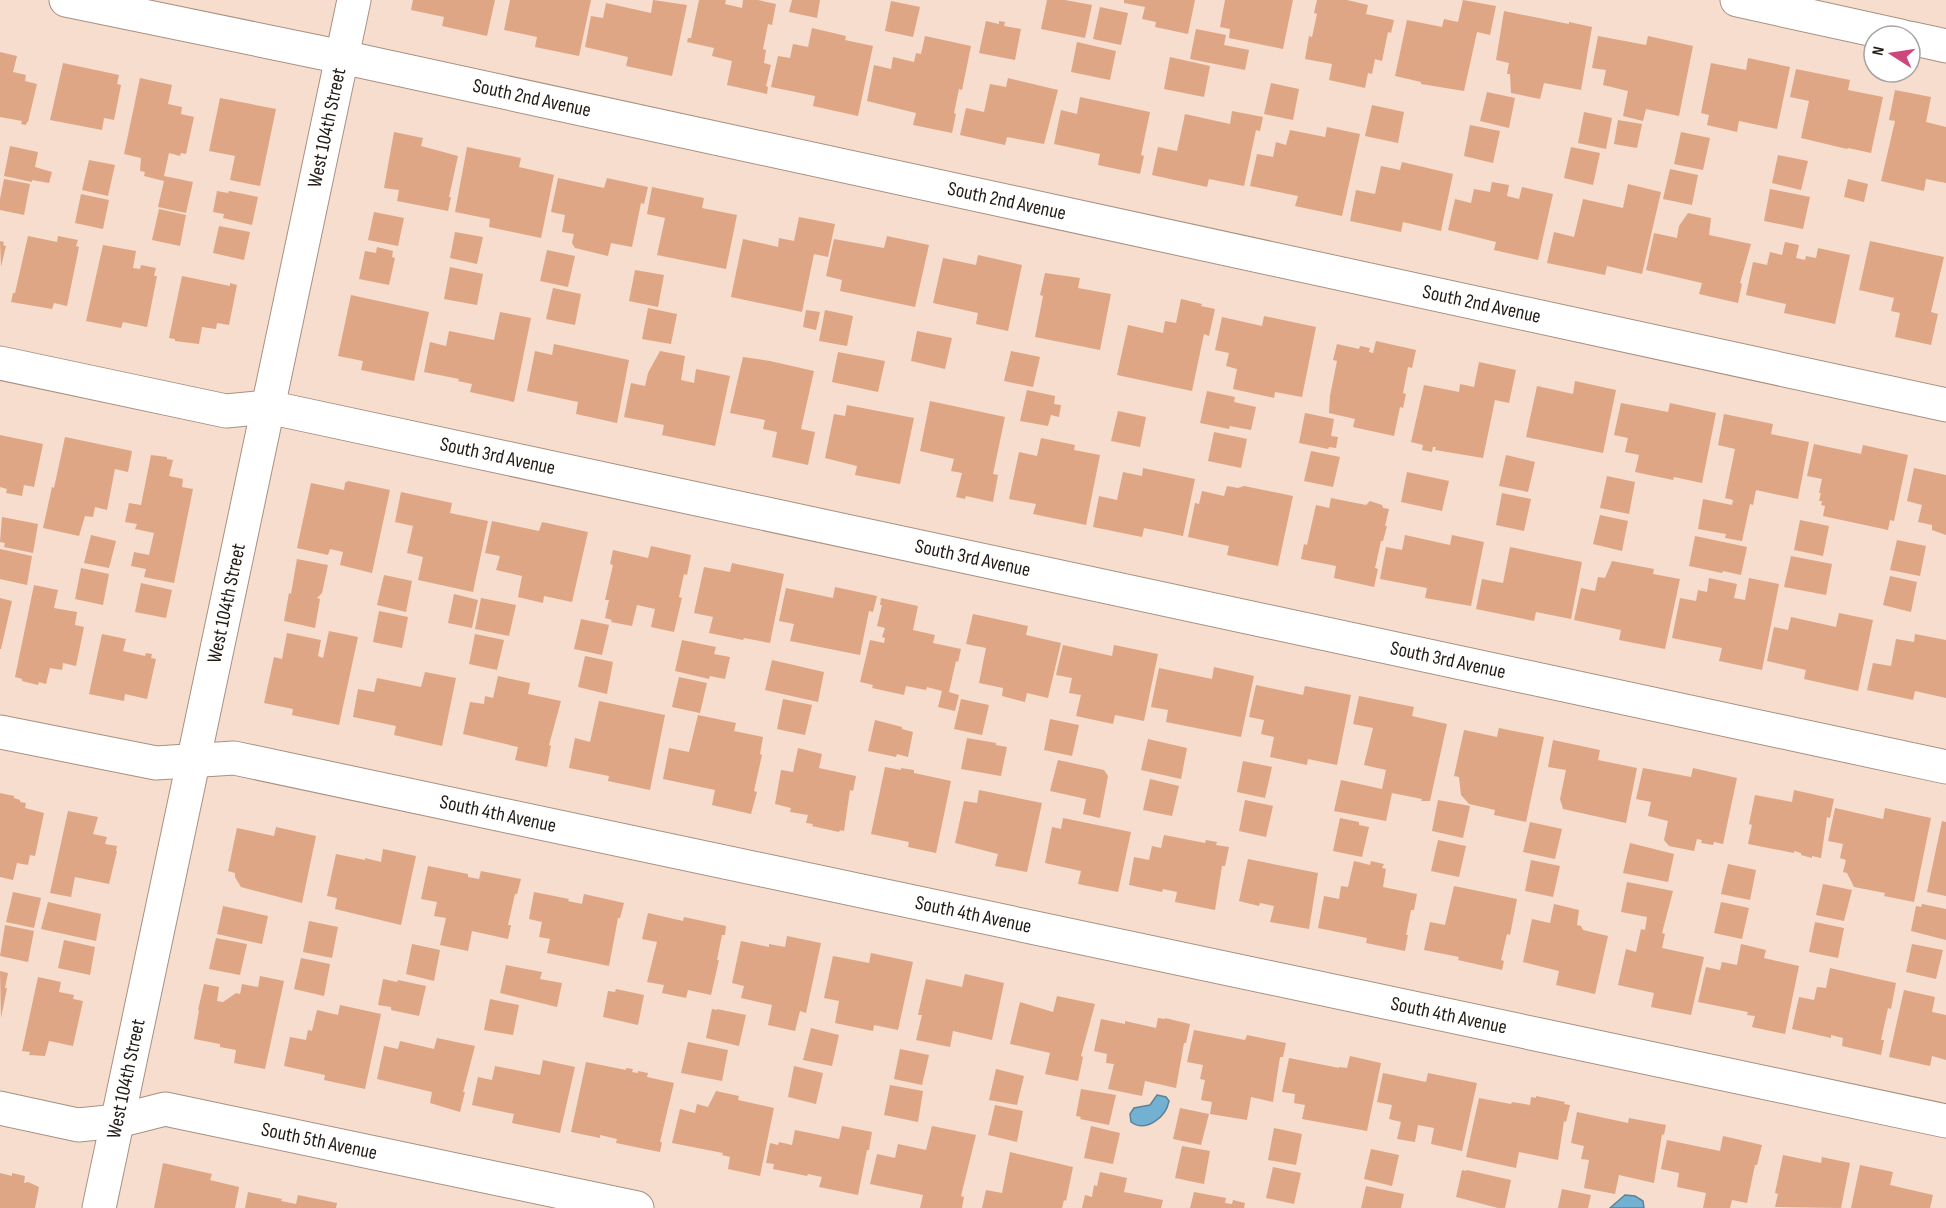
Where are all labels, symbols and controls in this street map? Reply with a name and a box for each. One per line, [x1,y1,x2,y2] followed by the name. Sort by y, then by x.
[1862,24,1922,84] north arrow
[1869,45,1889,57] text: N
[303,66,351,190] street label: West 104th Street
[470,74,593,123] street label: South 2nd Avenue
[945,177,1068,226] street label: South 2nd Avenue
[1420,280,1543,329] street label: South 2nd Avenue
[438,432,557,480] street label: South 3rd Avenue
[913,534,1033,582] street label: South 3rd Avenue
[202,541,251,665] street label: West 104th Street
[1388,636,1508,684] street label: South 3rd Avenue
[438,790,558,838] street label: South 4th Avenue
[913,891,1034,939] street label: South 4th Avenue
[1388,992,1509,1040] street label: South 4th Avenue
[102,1017,151,1141] street label: West 104th Street
[259,1117,379,1165] street label: South 5th Avenue

